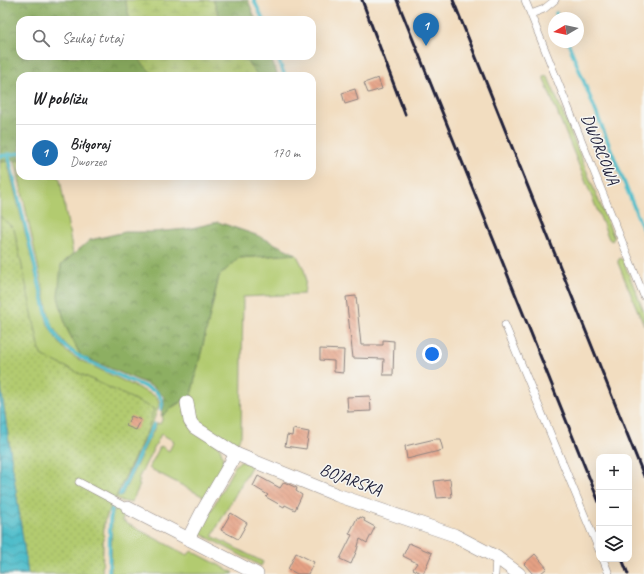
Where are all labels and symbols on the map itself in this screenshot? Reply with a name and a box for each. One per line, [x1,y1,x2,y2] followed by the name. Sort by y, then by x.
[548,12,584,48] north arrow
[413,13,439,46] pin: 1
[577,111,624,188] street label: DWORCOWA
[422,344,442,364] your location
[317,459,385,501] street label: BOJARSKA

